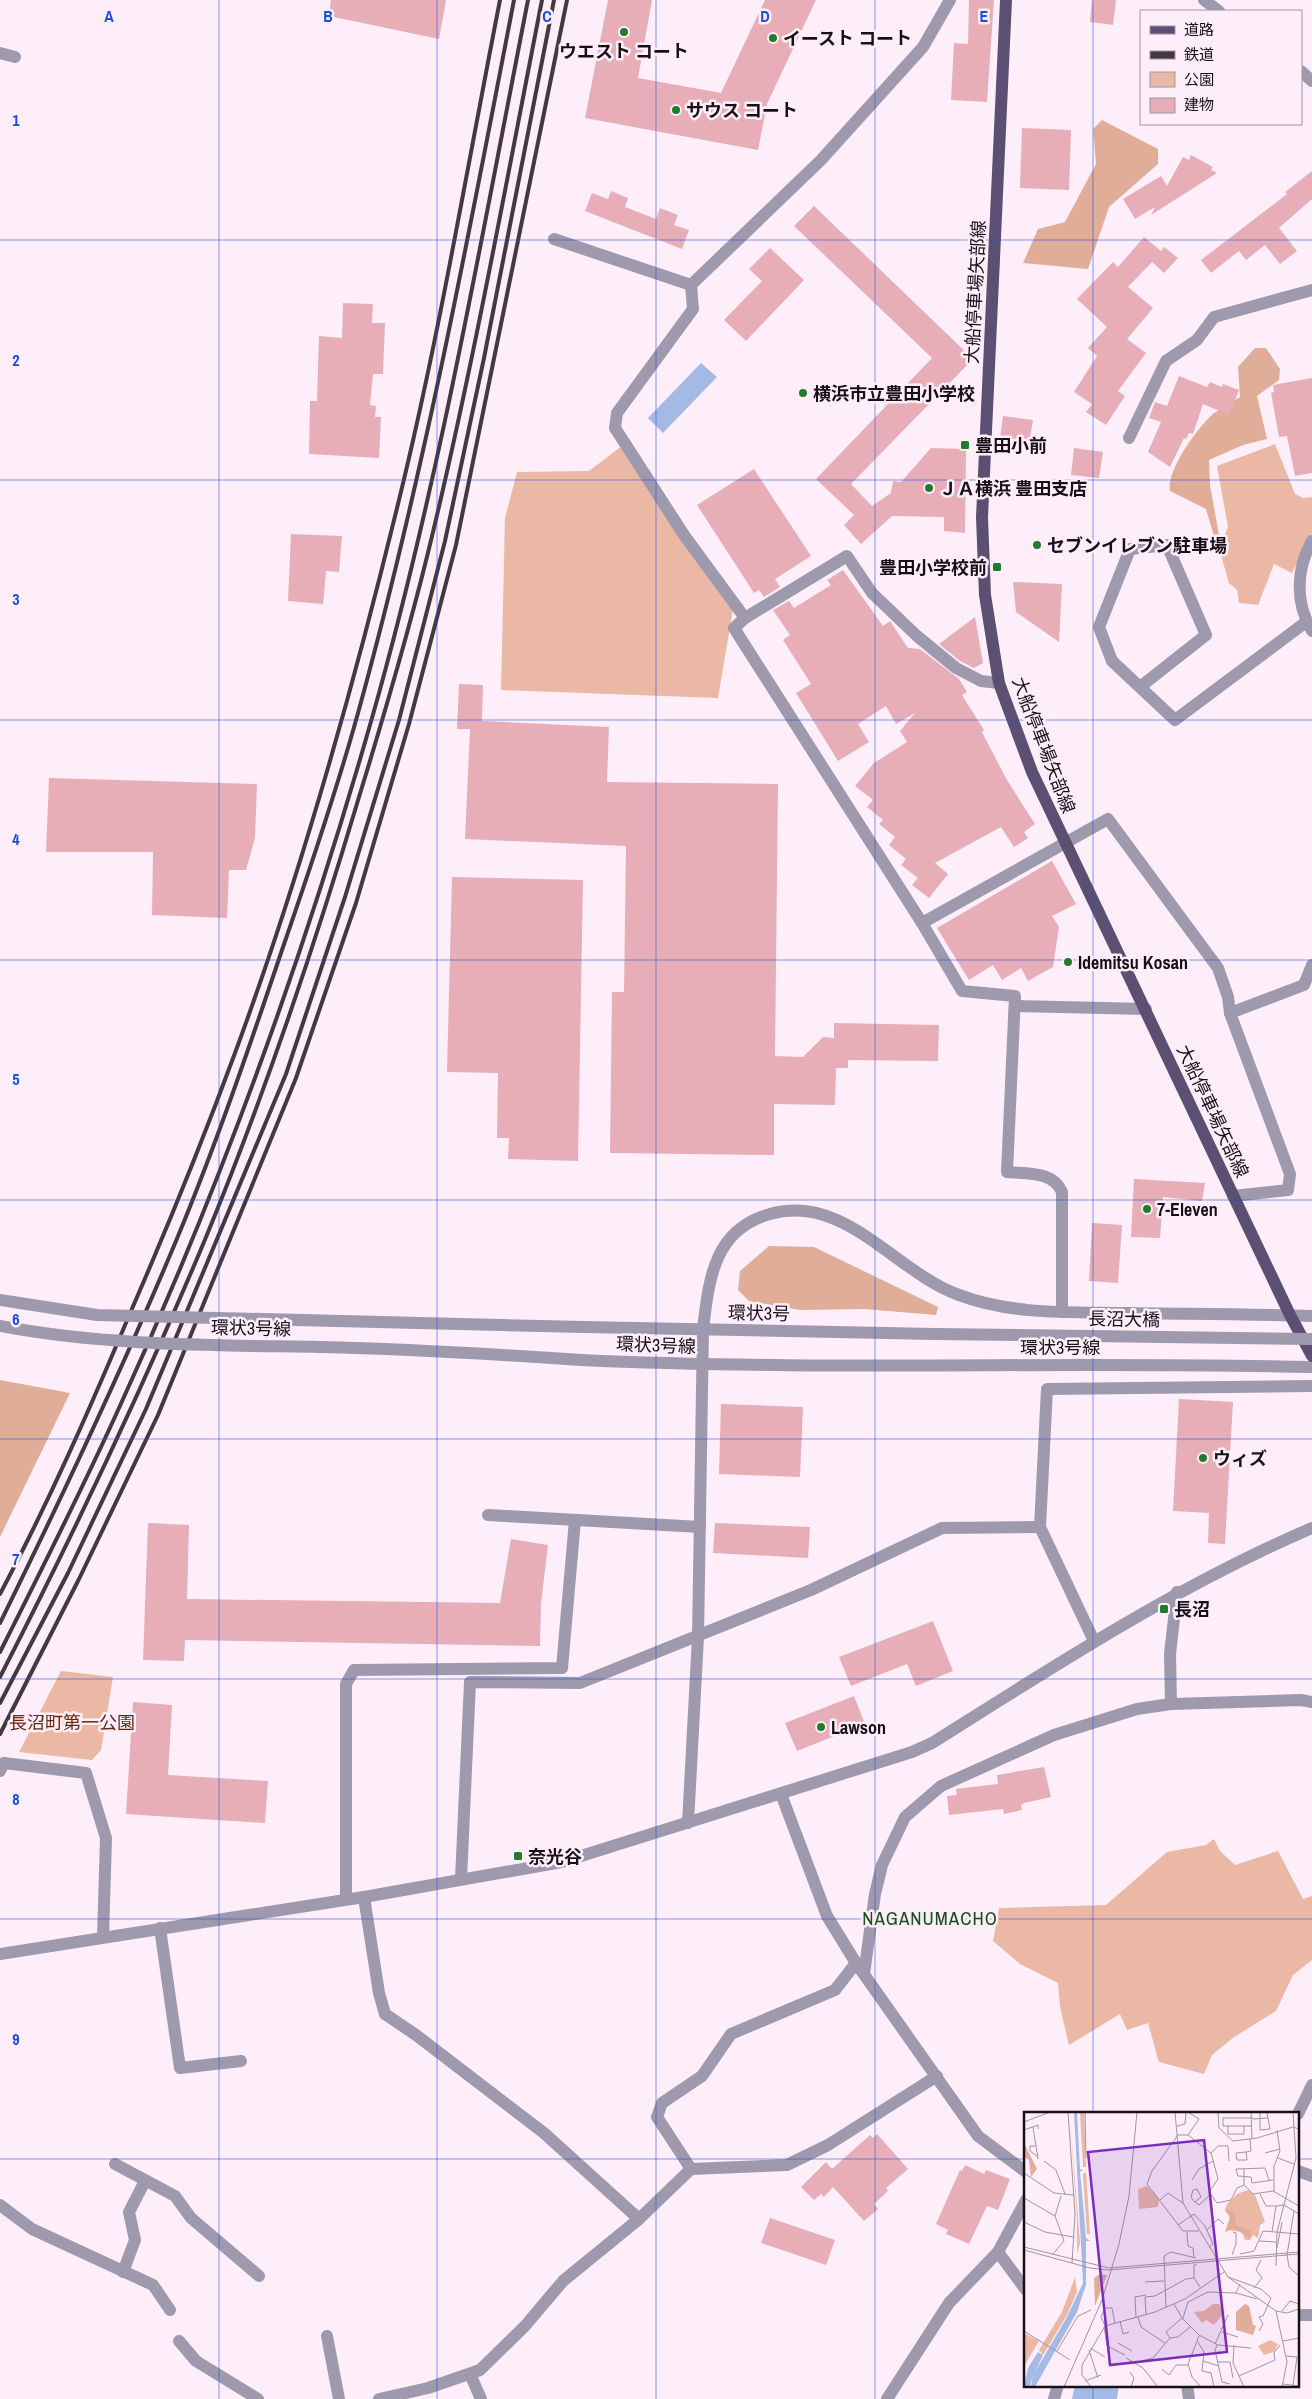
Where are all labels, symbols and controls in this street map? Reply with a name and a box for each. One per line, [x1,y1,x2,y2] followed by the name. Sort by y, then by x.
[104,5,114,27] text: A
[323,5,333,27] text: B
[542,5,552,27] text: C
[760,5,770,27] text: D
[980,5,989,27] text: E
[1140,10,1302,125] legend
[1184,19,1214,40] text: 道路
[618,26,630,38] marker: ウエスト コート
[783,26,912,51] place label: イースト コート
[767,32,779,44] marker: イースト コート
[559,39,689,64] place label: ウエスト コート
[1184,44,1214,65] text: 鉄道
[1184,69,1214,90] text: 公園
[1184,94,1214,115] text: 建物
[686,98,798,123] place label: サウス コート
[670,104,682,116] marker: サウス コート
[12,109,20,131] text: 1
[959,219,991,365] street label: 大船停車場矢部線
[12,349,20,371] text: 2
[813,381,975,406] place label: 横浜市立豊田小学校
[797,387,809,399] marker: 横浜市立豊田小学校
[975,433,1047,458] place label: 豊田小前
[959,439,971,451] marker: 豊田小前
[939,476,1087,501] place label: ＪＡ横浜 豊田支店
[923,482,935,494] marker: ＪＡ横浜 豊田支店
[1047,533,1227,558] place label: セブンイレブン駐車場
[1031,539,1043,551] marker: セブンイレブン駐車場
[879,555,987,580] place label: 豊田小学校前
[991,561,1003,573] marker: 豊田小学校前
[12,588,20,610] text: 3
[1007,673,1081,817] street label: 大船停車場矢部線
[12,828,20,850] text: 4
[1078,950,1188,975] place label: Idemitsu Kosan
[1062,956,1074,968] marker: Idemitsu Kosan
[1171,1040,1255,1182] street label: 大船停車場矢部線
[12,1068,20,1090] text: 5
[1157,1197,1218,1222] place label: 7-Eleven
[1141,1203,1153,1215] marker: 7-Eleven
[728,1300,790,1326] street label: 環状3号
[1088,1306,1160,1332] street label: 長沼大橋
[12,1308,20,1330] text: 6
[211,1315,291,1341] street label: 環状3号線
[615,1331,697,1359] street label: 環状3号線
[1020,1335,1100,1360] street label: 環状3号線
[1213,1446,1267,1471] place label: ウィズ
[1197,1452,1209,1464] marker: ウィズ
[12,1548,20,1570] text: 7
[1174,1597,1210,1622] place label: 長沼
[1158,1603,1170,1615] marker: 長沼
[9,1710,135,1735] park label: 長沼町第一公園
[831,1715,886,1740] place label: Lawson
[815,1721,827,1733] marker: Lawson
[12,1788,20,1810] text: 8
[528,1844,582,1869] place label: 奈光谷
[512,1850,524,1862] marker: 奈光谷
[862,1905,998,1931] district label: NAGANUMACHO
[12,2028,20,2050] text: 9
[1024,2112,1300,2386] inset map

